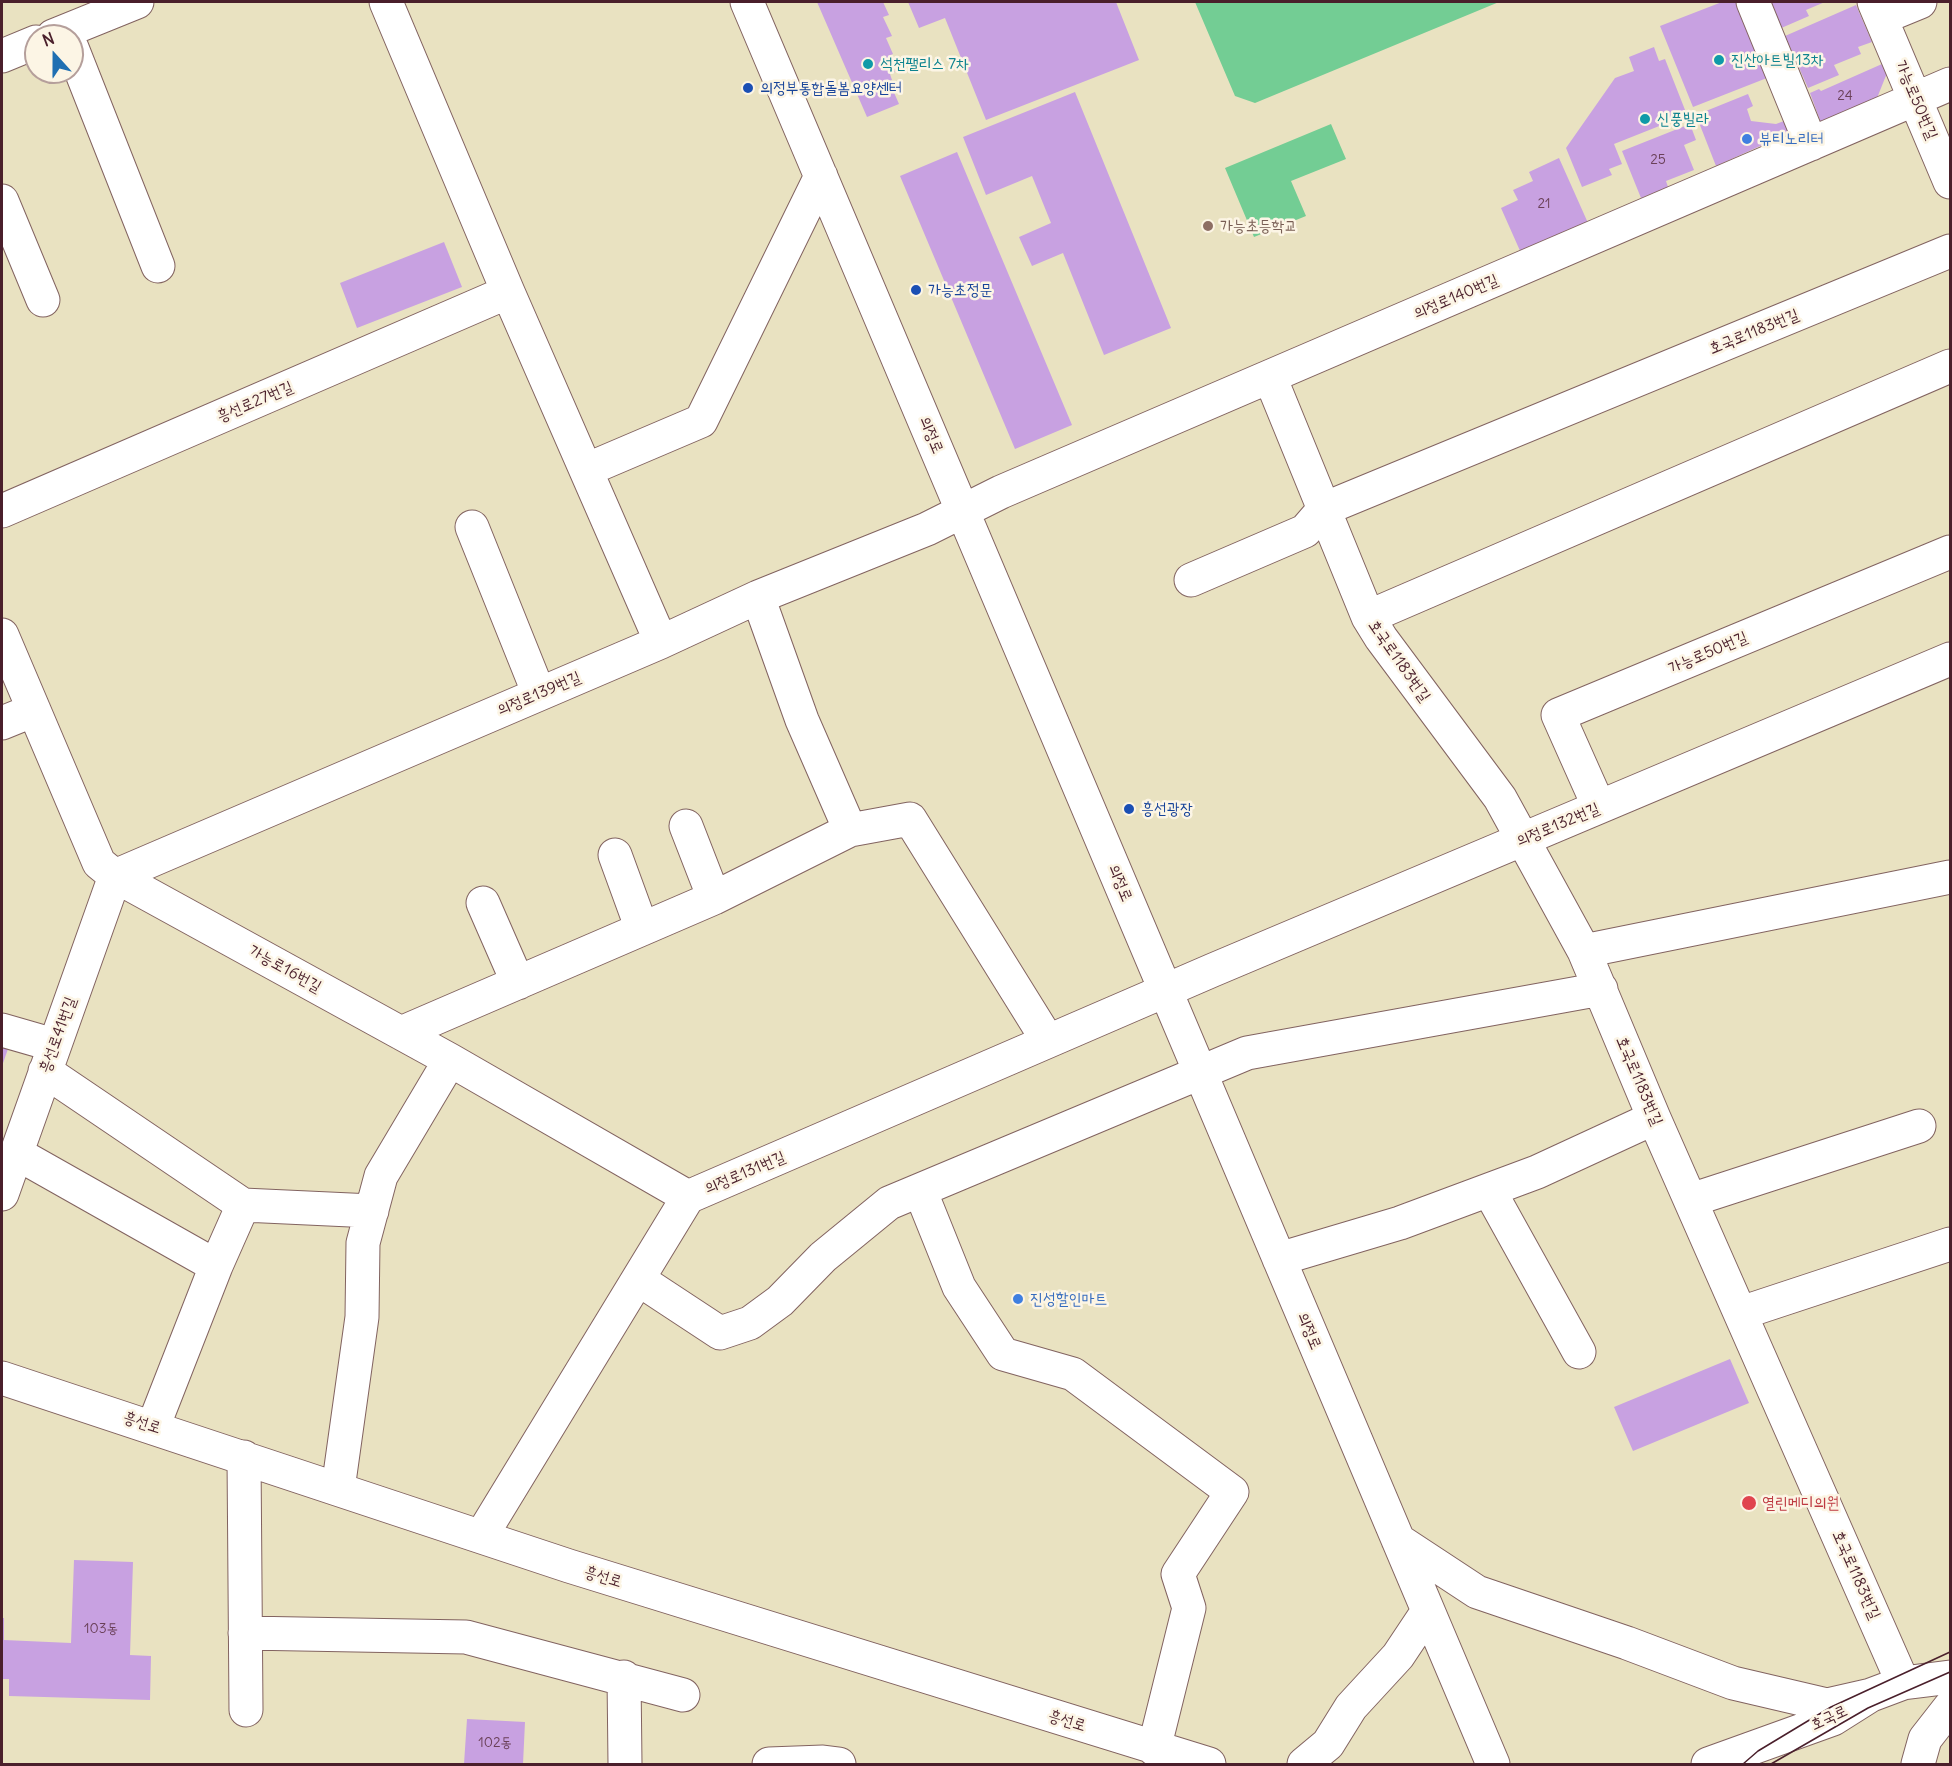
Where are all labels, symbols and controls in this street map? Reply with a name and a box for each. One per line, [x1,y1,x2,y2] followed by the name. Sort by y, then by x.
[24,24,84,84] north arrow
[40,28,57,50] text: N
[1731,50,1824,70] place label: 진산아트빌13차
[1712,53,1726,67] marker: 진산아트빌13차
[880,54,969,74] place label: 석천팰리스 7차
[861,57,875,71] marker: 석천팰리스 7차
[1891,58,1941,142] street label: 가능로50번길
[760,78,902,98] place label: 의정부통합돌봄요양센터
[741,81,755,95] marker: 의정부통합돌봄요양센터
[1837,88,1853,104] house number: 24
[1657,109,1708,129] place label: 신풍빌라
[1638,112,1652,126] marker: 신풍빌라
[1759,129,1823,149] place label: 뷰티노리터
[1740,132,1754,146] marker: 뷰티노리터
[1650,152,1666,168] house number: 25
[1537,196,1551,212] house number: 21
[1220,216,1297,236] place label: 가능초등학교
[1201,219,1215,233] marker: 가능초등학교
[1411,270,1501,324] street label: 의정로140번길
[928,280,992,300] place label: 가능초정문
[909,283,923,297] marker: 가능초정문
[1706,305,1802,359] street label: 호국로1183번길
[214,377,296,427] street label: 흥선로27번길
[915,413,947,457] street label: 의정로
[1364,616,1434,706] street label: 호국로1183번길
[1666,628,1750,678] street label: 가능로50번길
[494,668,584,720] street label: 의정로139번길
[1141,799,1192,819] place label: 흥선광장
[1513,799,1603,851] street label: 의정로132번길
[1122,802,1136,816] marker: 흥선광장
[1104,861,1136,905] street label: 의정로
[245,941,325,997] street label: 가능로16번길
[35,994,81,1076] street label: 흥선로41번길
[1612,1033,1666,1129] street label: 호국로1183번길
[702,1147,788,1199] street label: 의정로131번길
[1030,1289,1107,1309] place label: 진성할인마트
[1011,1292,1025,1306] marker: 진성할인마트
[1293,1309,1325,1353] street label: 의정로
[121,1408,163,1438] street label: 흥선로
[1762,1493,1839,1513] place label: 열린메디의원
[1740,1494,1758,1512] marker: 열린메디의원
[1828,1528,1884,1622] street label: 호국로1183번길
[582,1562,624,1592] street label: 흥선로
[84,1621,118,1637] house number: 103동
[1807,1701,1851,1735] street label: 호국로
[1046,1706,1088,1736] street label: 흥선로
[478,1735,512,1751] house number: 102동

